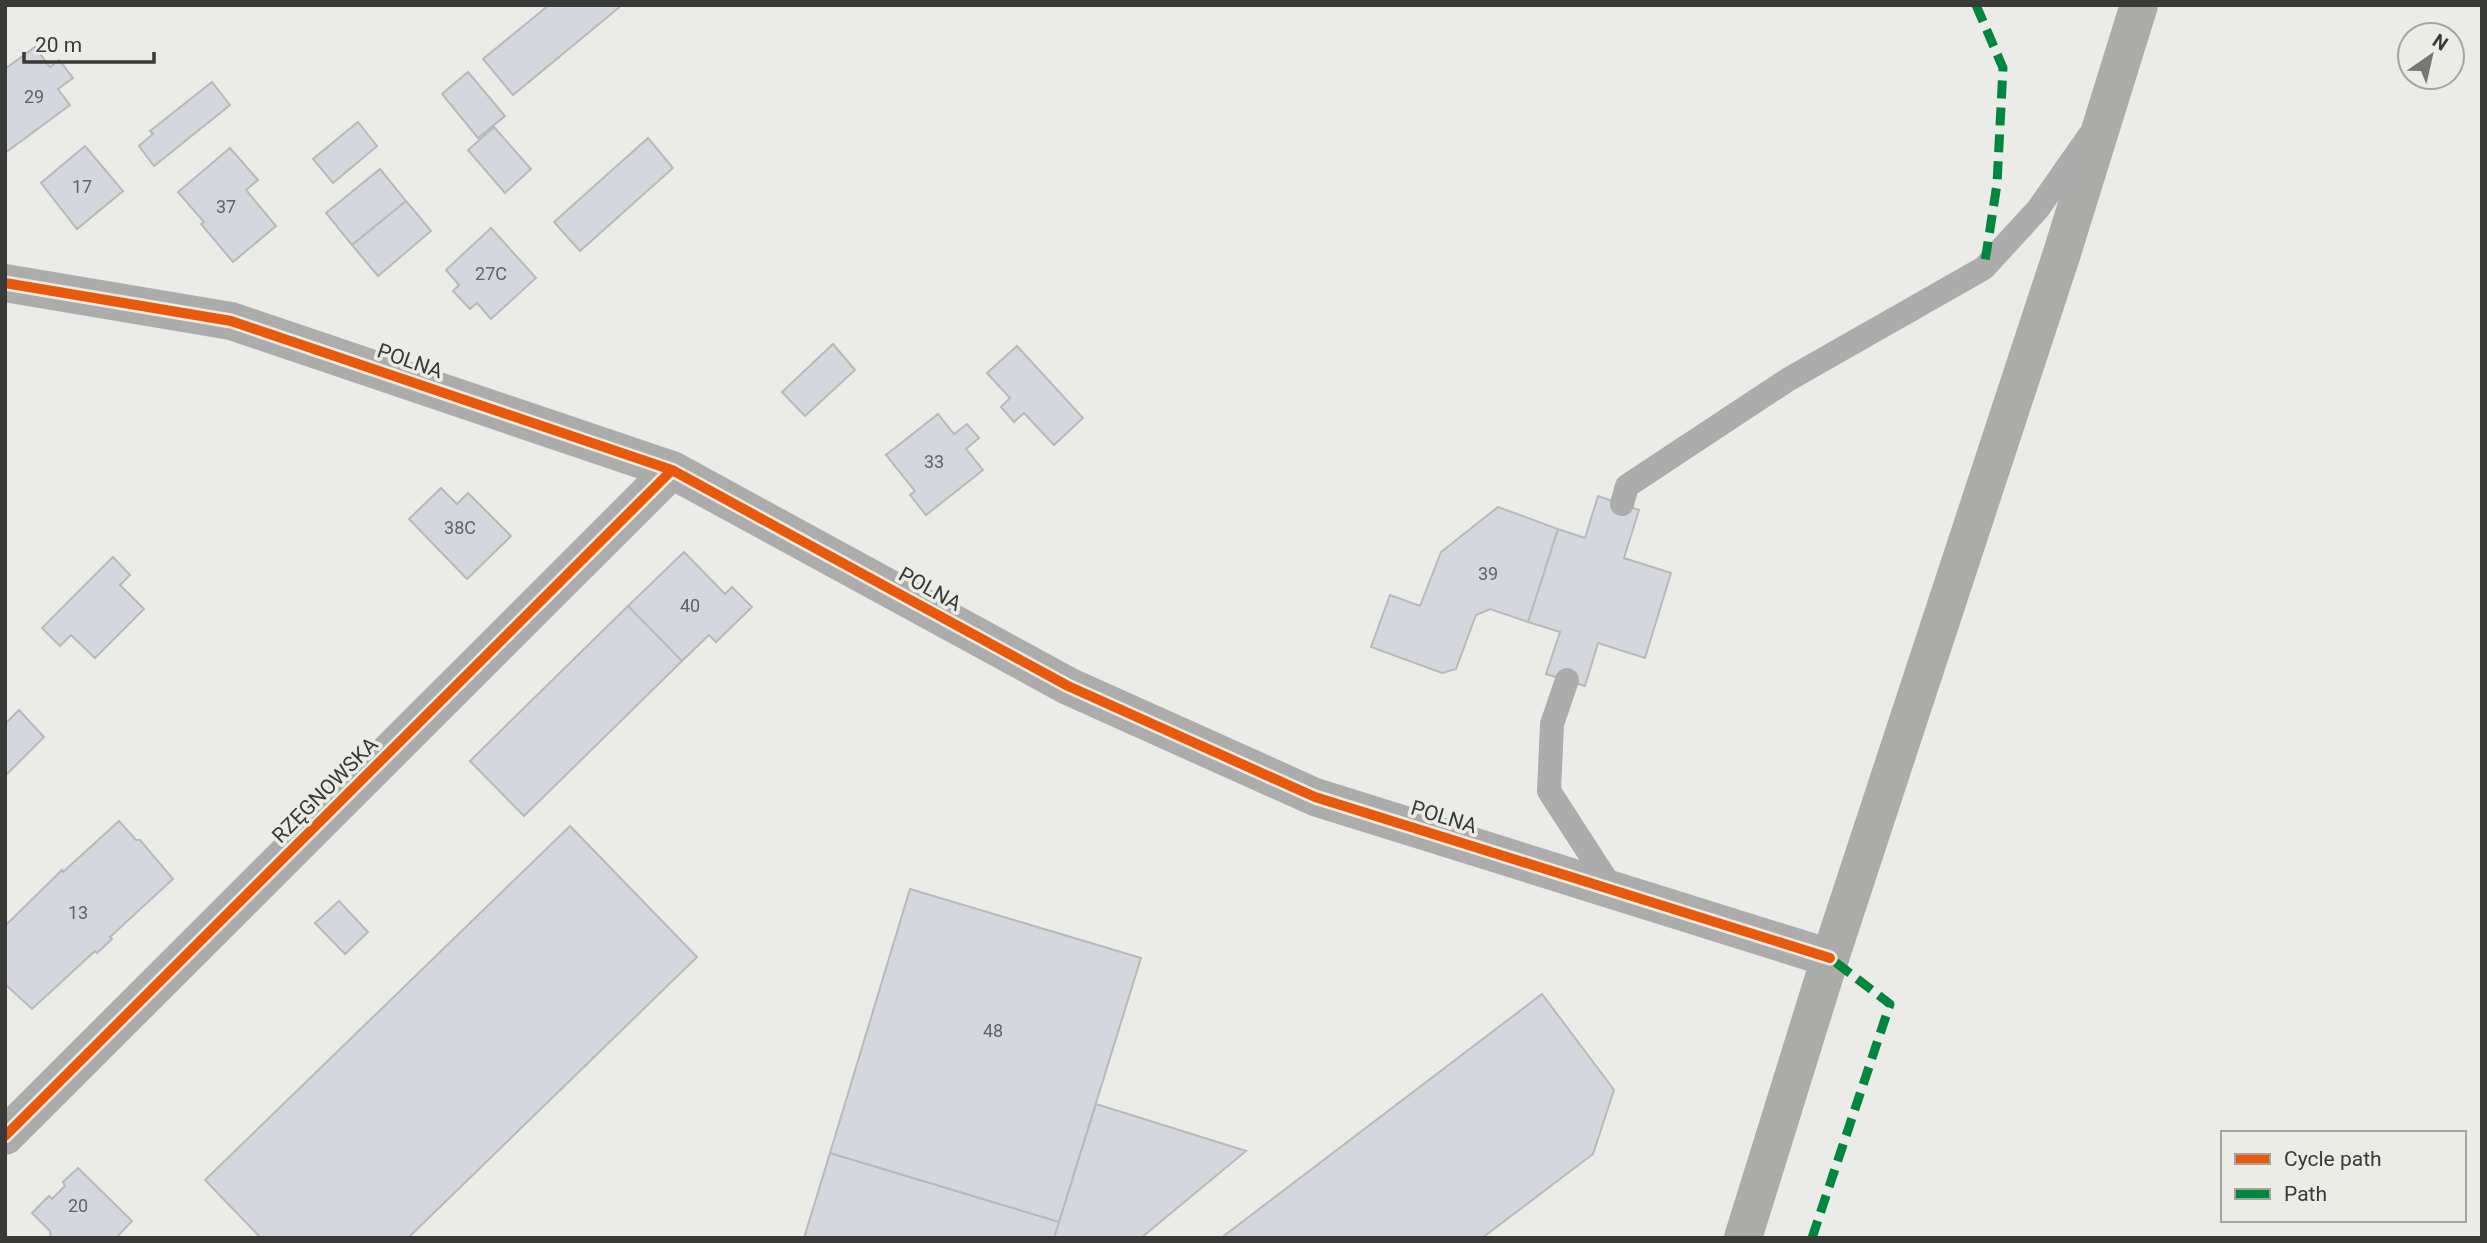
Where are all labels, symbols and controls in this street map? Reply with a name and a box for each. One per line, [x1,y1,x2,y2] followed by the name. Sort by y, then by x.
[24,21,154,65] scale bar
[2396,21,2466,91] north arrow
[2428,29,2452,56] text: N
[35,33,82,57] text: 20 m
[24,86,44,107] house number: 29
[72,176,92,197] house number: 17
[216,196,236,217] house number: 37
[475,263,507,284] house number: 27C
[374,339,446,383] street label: POLNA
[924,451,944,472] house number: 33
[444,517,476,538] house number: 38C
[894,562,966,616] street label: POLNA
[1478,563,1498,584] house number: 39
[680,595,700,616] house number: 40
[267,732,383,848] street label: RZĘGNOWSKA
[1408,796,1480,838] street label: POLNA
[68,902,88,923] house number: 13
[983,1020,1003,1041] house number: 48
[2221,1131,2466,1222] legend
[2284,1147,2382,1171] text: Cycle path
[2284,1182,2327,1206] text: Path
[68,1195,88,1216] house number: 20

